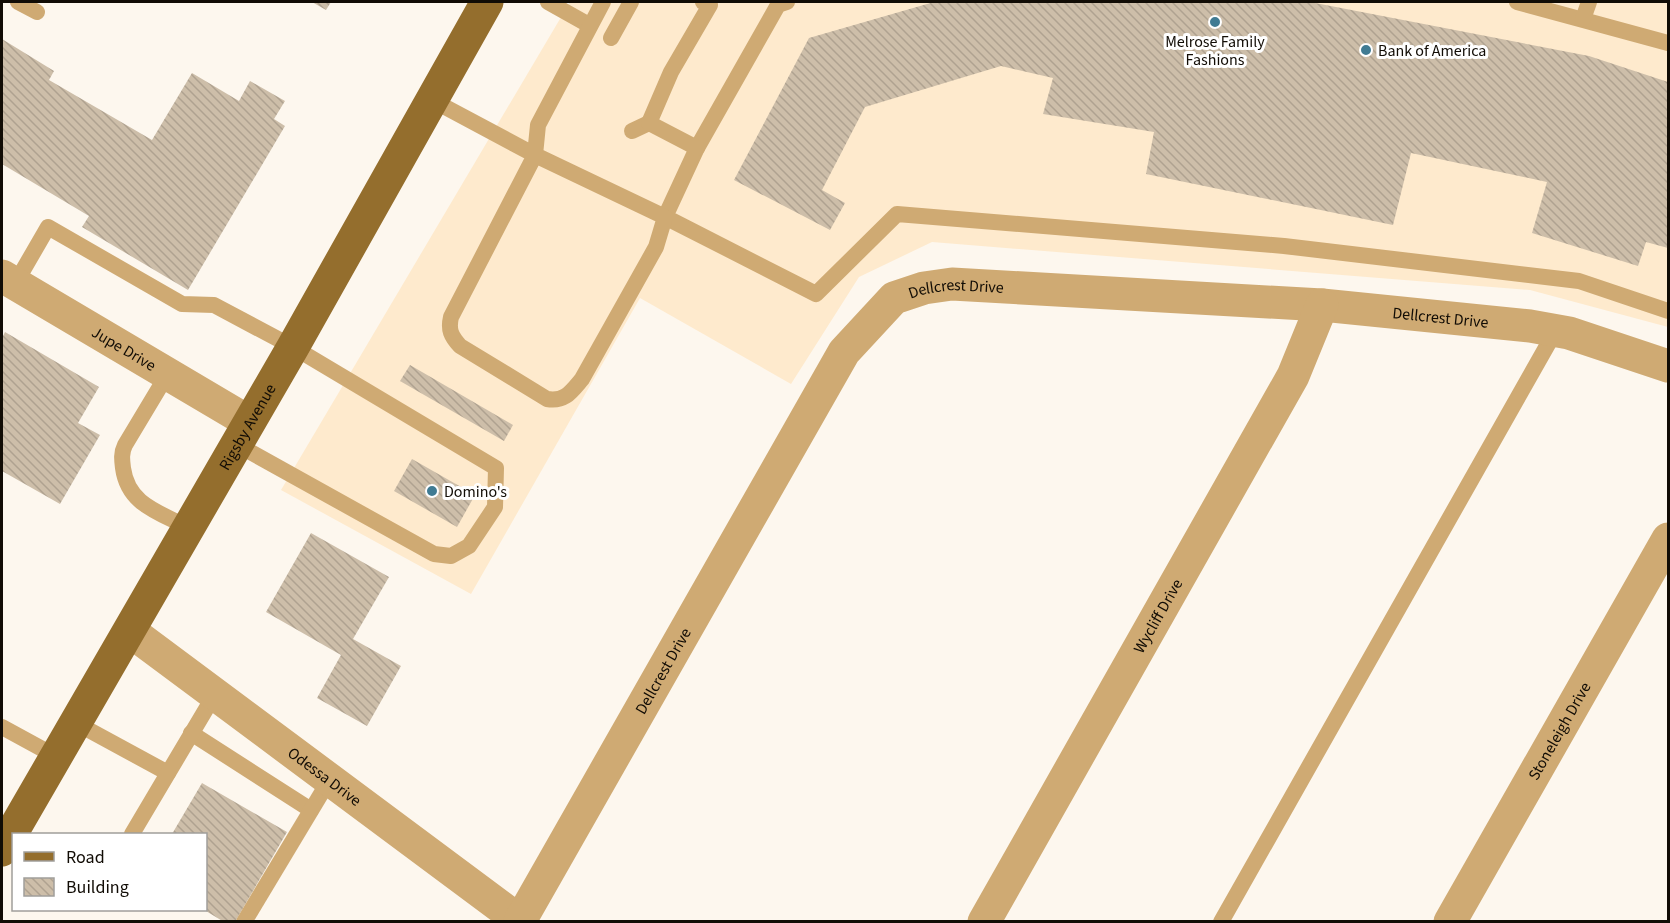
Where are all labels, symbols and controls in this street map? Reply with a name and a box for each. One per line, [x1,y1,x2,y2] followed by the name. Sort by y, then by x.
[1208,15,1222,29] marker: Melrose Family Fashions
[1165,31,1265,71] place label: Melrose Family Fashions
[1378,40,1486,62] place label: Bank of America
[1359,43,1373,57] marker: Bank of America
[906,274,1004,304] street label: Dellcrest Drive
[1391,302,1490,334] street label: Dellcrest Drive
[88,322,160,377] street label: Jupe Drive
[214,380,282,475] street label: Rigsby Avenue
[444,481,507,503] place label: Domino's
[425,484,439,498] marker: Domino's
[1128,575,1188,657] street label: Wycliff Drive
[630,624,697,719] street label: Dellcrest Drive
[1523,678,1596,784] street label: Stoneleigh Drive
[283,742,366,812] street label: Odessa Drive
[12,833,207,911] legend
[66,845,105,870] text: Road
[66,875,129,900] text: Building

